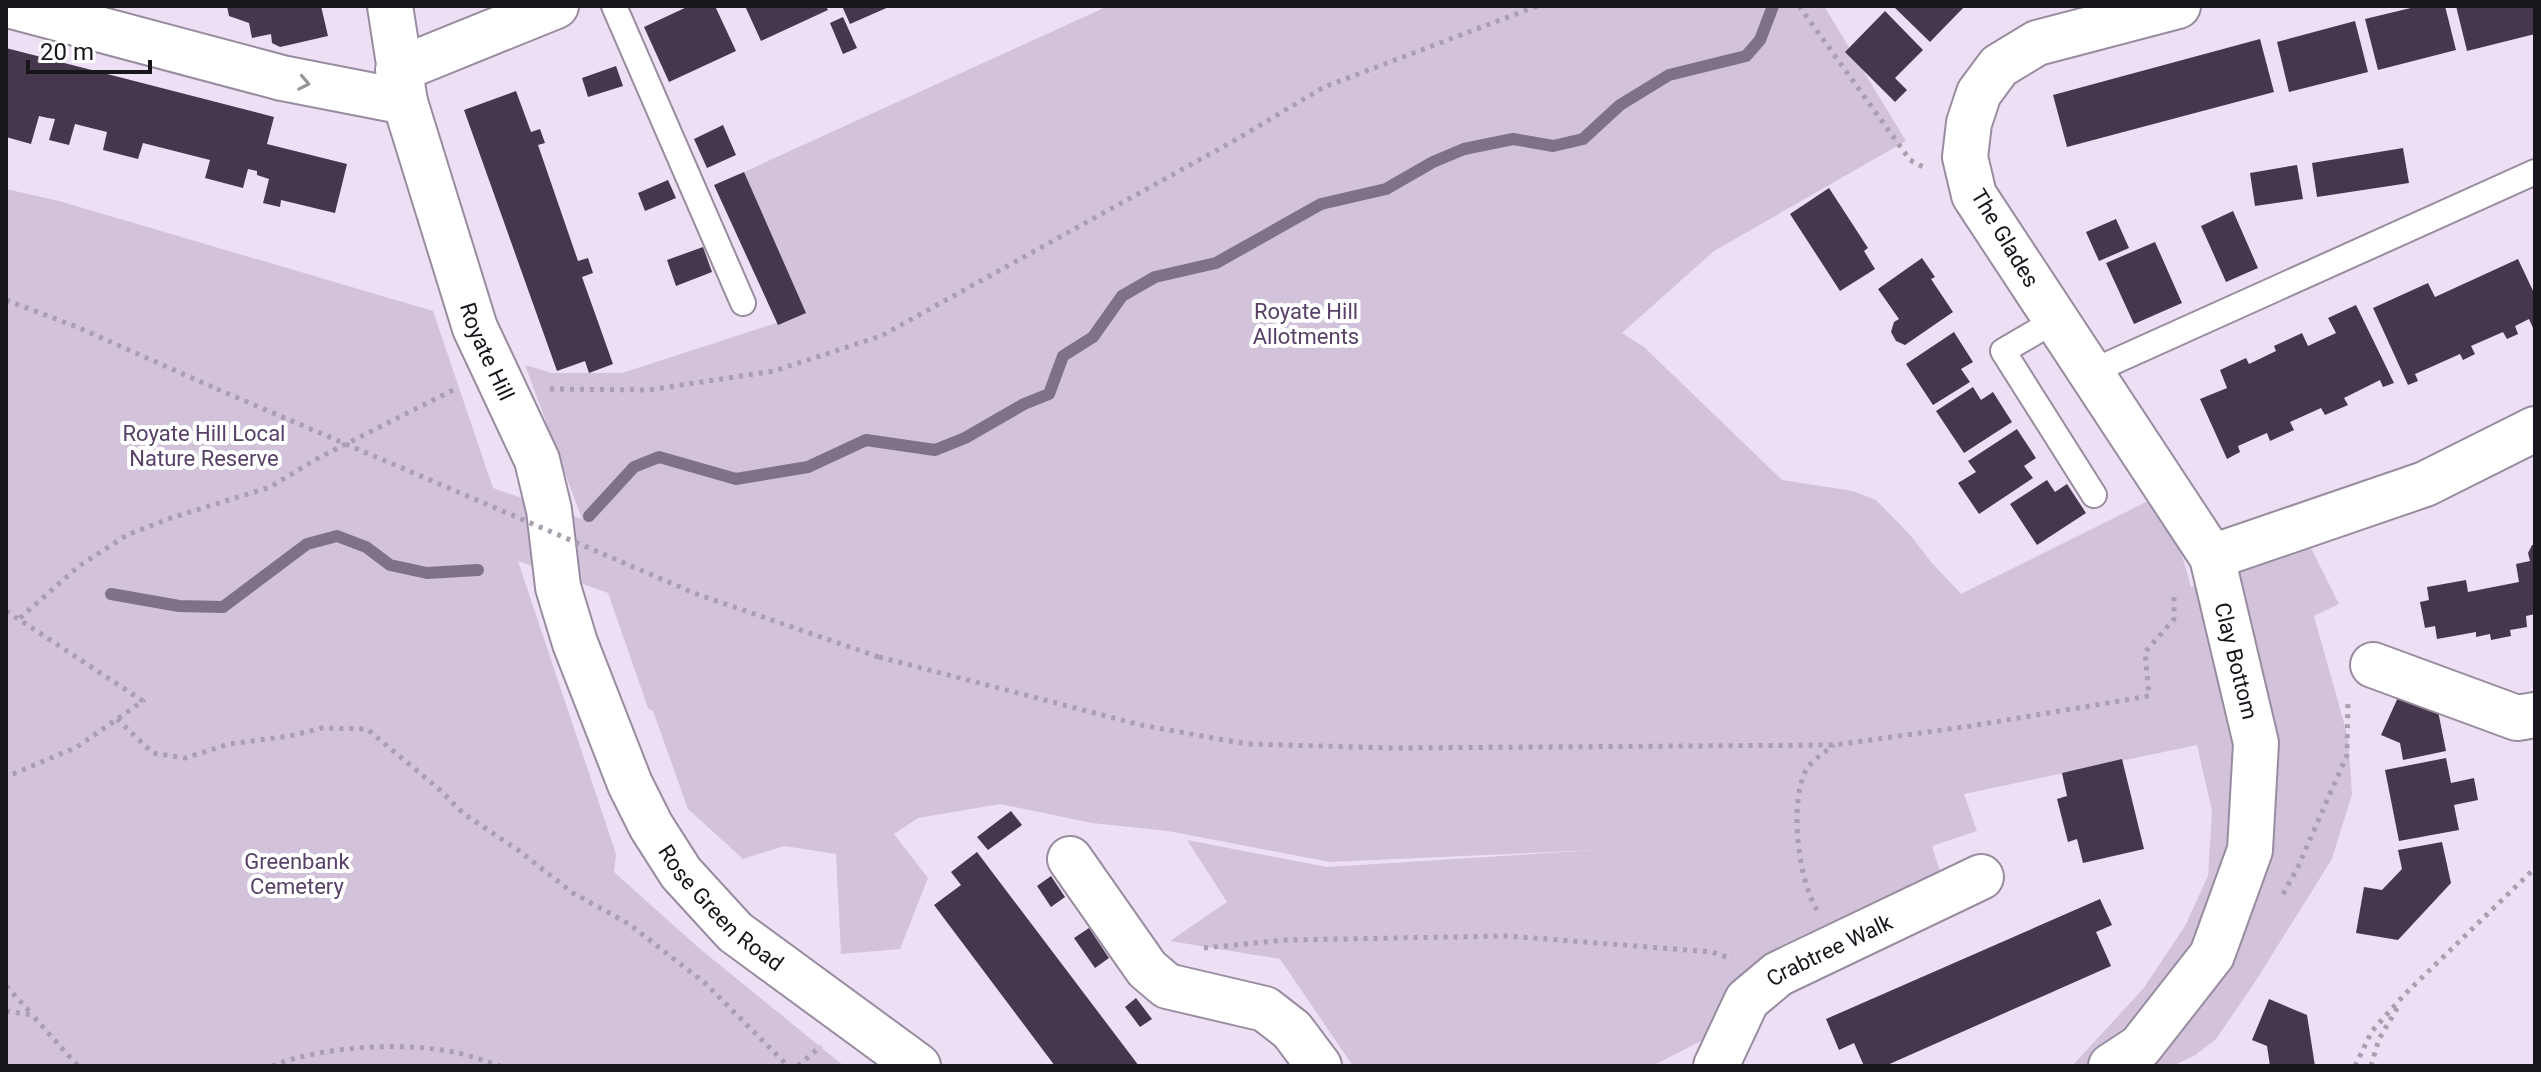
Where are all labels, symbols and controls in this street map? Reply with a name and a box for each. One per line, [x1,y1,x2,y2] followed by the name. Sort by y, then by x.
[28,24,150,74] scale bar
[40,38,94,66] text: 20 m
[297,73,310,90] one-way arrow
[1966,184,2044,292] street label: The Glades
[1253,299,1359,349] park label: Royate Hill Allotments
[455,300,520,404] street label: Royate Hill
[123,421,285,471] park label: Royate Hill Local Nature Reserve
[2209,600,2263,722] street label: Clay Bottom
[654,840,788,976] street label: Rose Green Road
[244,849,351,899] park label: Greenbank Cemetery
[1761,908,1897,991] street label: Crabtree Walk

